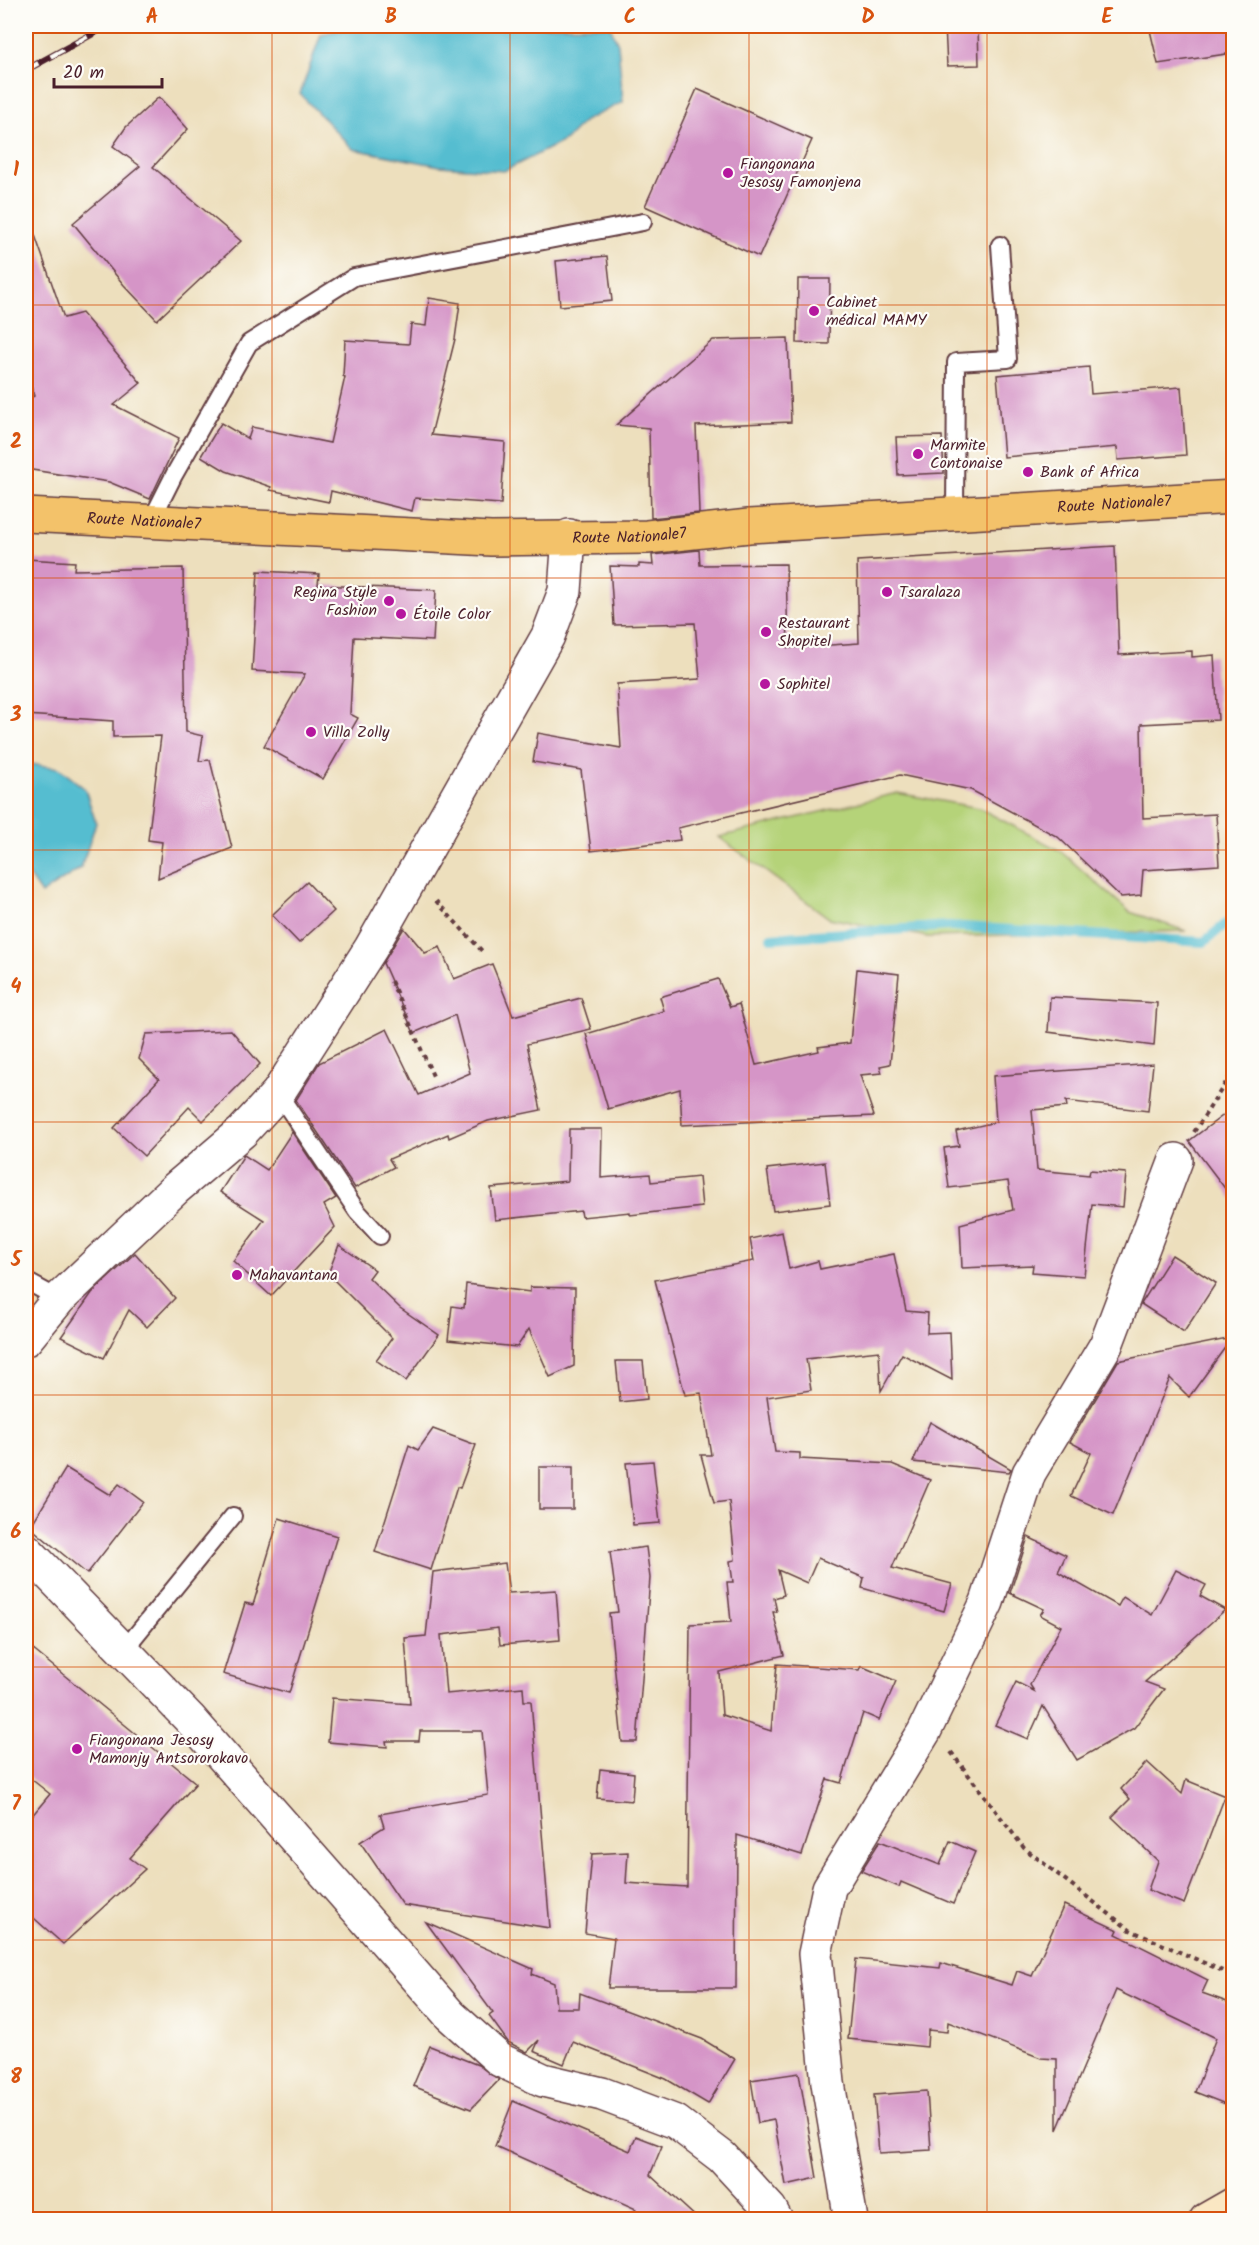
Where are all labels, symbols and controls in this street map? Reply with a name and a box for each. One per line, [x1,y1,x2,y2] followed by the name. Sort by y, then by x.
[146,2,158,34] text: A
[385,2,397,34] text: B
[624,2,636,34] text: C
[861,2,875,34] text: D
[1101,2,1113,34] text: E
[54,51,162,89] scale bar
[63,59,104,88] text: 20 m
[740,152,861,195] place label: Fiangonana Jesosy Famonjena
[13,155,19,187] text: 1
[721,166,735,180] marker: Fiangonana Jesosy Famonjena
[826,290,927,333] place label: Cabinet médical MAMY
[807,304,821,318] marker: Cabinet médical MAMY
[10,427,22,459] text: 2
[930,433,1003,476] place label: Marmite Contonaise
[911,447,925,461] marker: Marmite Contonaise
[1040,460,1139,485] place label: Bank of Africa
[1021,465,1035,479] marker: Bank of Africa
[1056,488,1173,520] street label: Route Nationale7
[86,506,202,537] street label: Route Nationale7
[572,520,688,550] street label: Route Nationale7
[293,580,377,623] place label: Regina Style Fashion
[899,580,961,605] place label: Tsaralaza
[880,585,894,599] marker: Tsaralaza
[382,594,396,608] marker: Regina Style Fashion
[413,602,492,627] place label: Étoile Color
[394,607,408,621] marker: Étoile Color
[778,611,851,654] place label: Restaurant Shopitel
[759,625,773,639] marker: Restaurant Shopitel
[777,672,830,697] place label: Sophitel
[758,677,772,691] marker: Sophitel
[10,700,22,732] text: 3
[323,720,390,745] place label: Villa Zolly
[304,725,318,739] marker: Villa Zolly
[11,972,22,1004] text: 4
[10,1245,23,1277] text: 5
[249,1263,338,1288] place label: Mahavantana
[230,1268,244,1282] marker: Mahavantana
[11,1517,22,1549] text: 6
[89,1728,248,1771] place label: Fiangonana Jesosy Mamonjy Antsororokavo
[70,1742,84,1756] marker: Fiangonana Jesosy Mamonjy Antsororokavo
[11,1789,21,1821] text: 7
[10,2062,22,2094] text: 8

